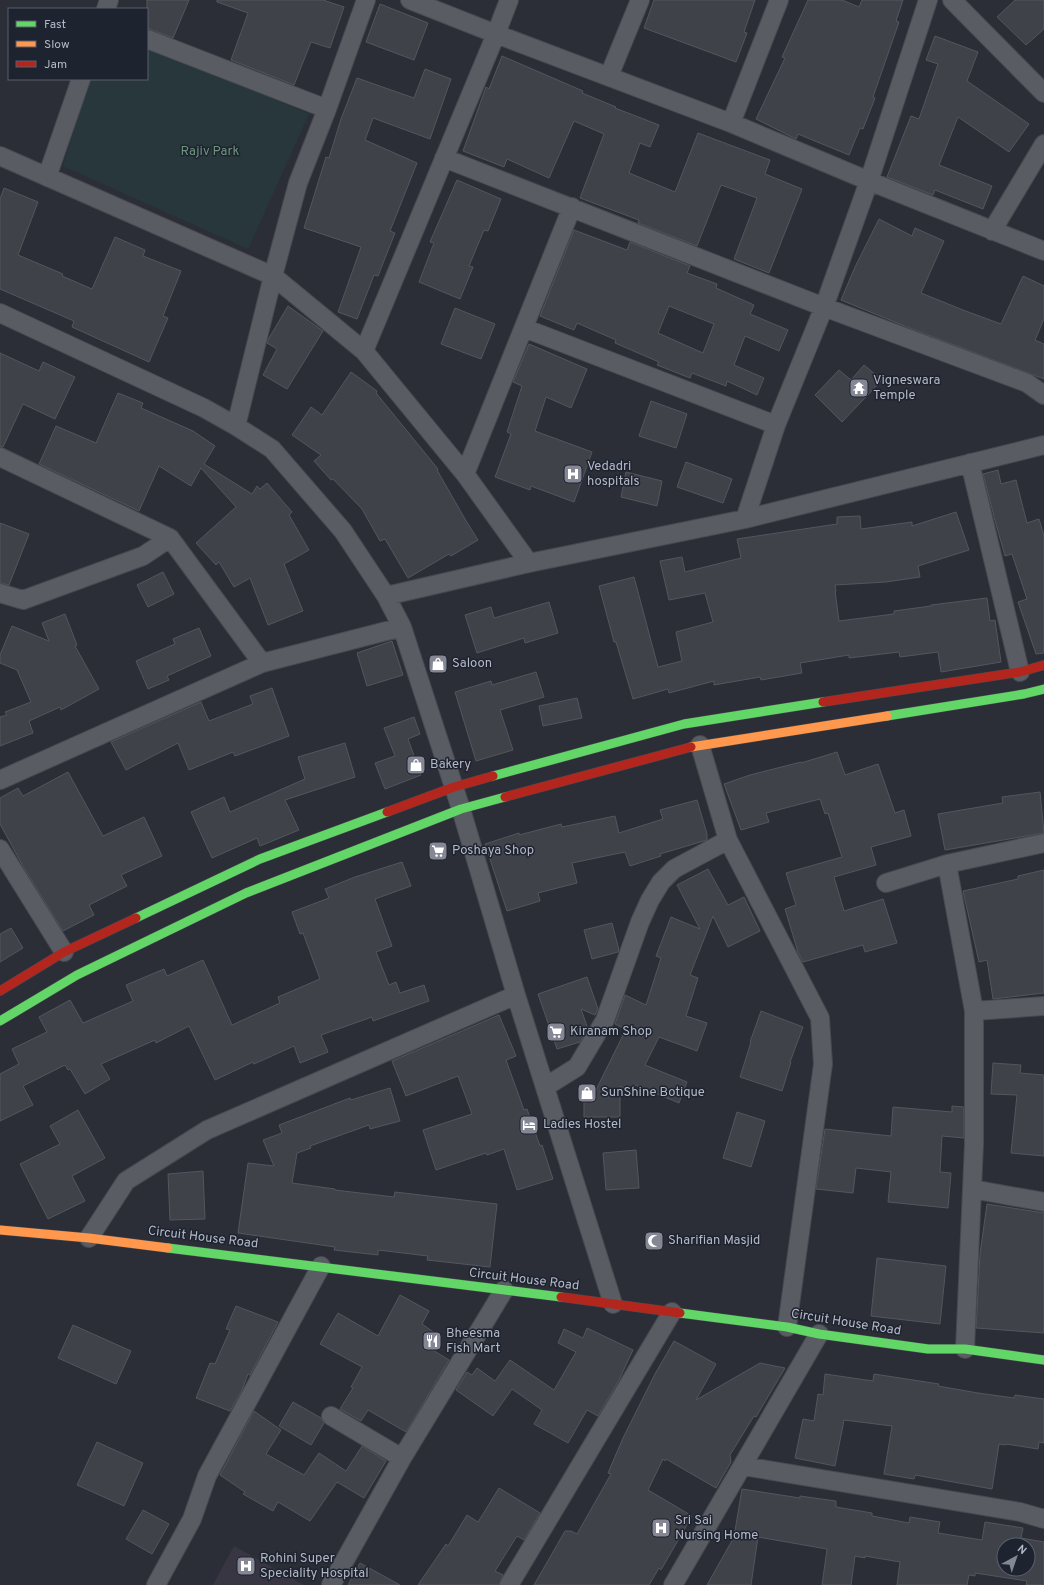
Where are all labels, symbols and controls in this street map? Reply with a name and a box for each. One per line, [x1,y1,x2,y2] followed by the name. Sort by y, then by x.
[8,8,148,80] legend
[44,17,66,33] text: Fast
[44,37,70,53] text: Slow
[44,57,67,73] text: Jam
[181,144,240,160] park label: Rajiv Park
[873,373,940,404] place label: Vigneswara Temple
[848,377,870,399] temple icon: Vigneswara Temple
[587,459,640,490] place label: Vedadri hospitals
[562,463,584,485] hospital icon: Vedadri hospitals
[427,653,449,675] shop icon: Saloon
[452,656,492,672] place label: Saloon
[405,754,427,776] shop icon: Bakery
[430,757,471,773] place label: Bakery
[427,840,449,862] supermarket icon: Poshaya Shop
[452,843,534,859] place label: Poshaya Shop
[545,1021,567,1043] supermarket icon: Kiranam Shop
[570,1024,652,1040] place label: Kiranam Shop
[576,1082,598,1104] shop icon: SunShine Botique
[601,1085,705,1101] place label: SunShine Botique
[518,1114,540,1136] hotel icon: Ladies Hostel
[543,1117,621,1133] place label: Ladies Hostel
[147,1223,259,1253] street label: Circuit House Road
[643,1230,665,1252] mosque icon: Sharifian Masjid
[668,1233,760,1249] place label: Sharifian Masjid
[468,1265,580,1295] street label: Circuit House Road
[790,1306,902,1340] street label: Circuit House Road
[446,1326,500,1357] place label: Bheesma Fish Mart
[421,1330,443,1352] restaurant icon: Bheesma Fish Mart
[675,1513,758,1544] place label: Sri Sai Nursing Home
[650,1517,672,1539] hospital icon: Sri Sai Nursing Home
[996,1537,1036,1577] north arrow
[1014,1542,1029,1558] text: N
[260,1551,369,1582] place label: Rohini Super Speciality Hospital
[235,1555,257,1577] hospital icon: Rohini Super Speciality Hospital

